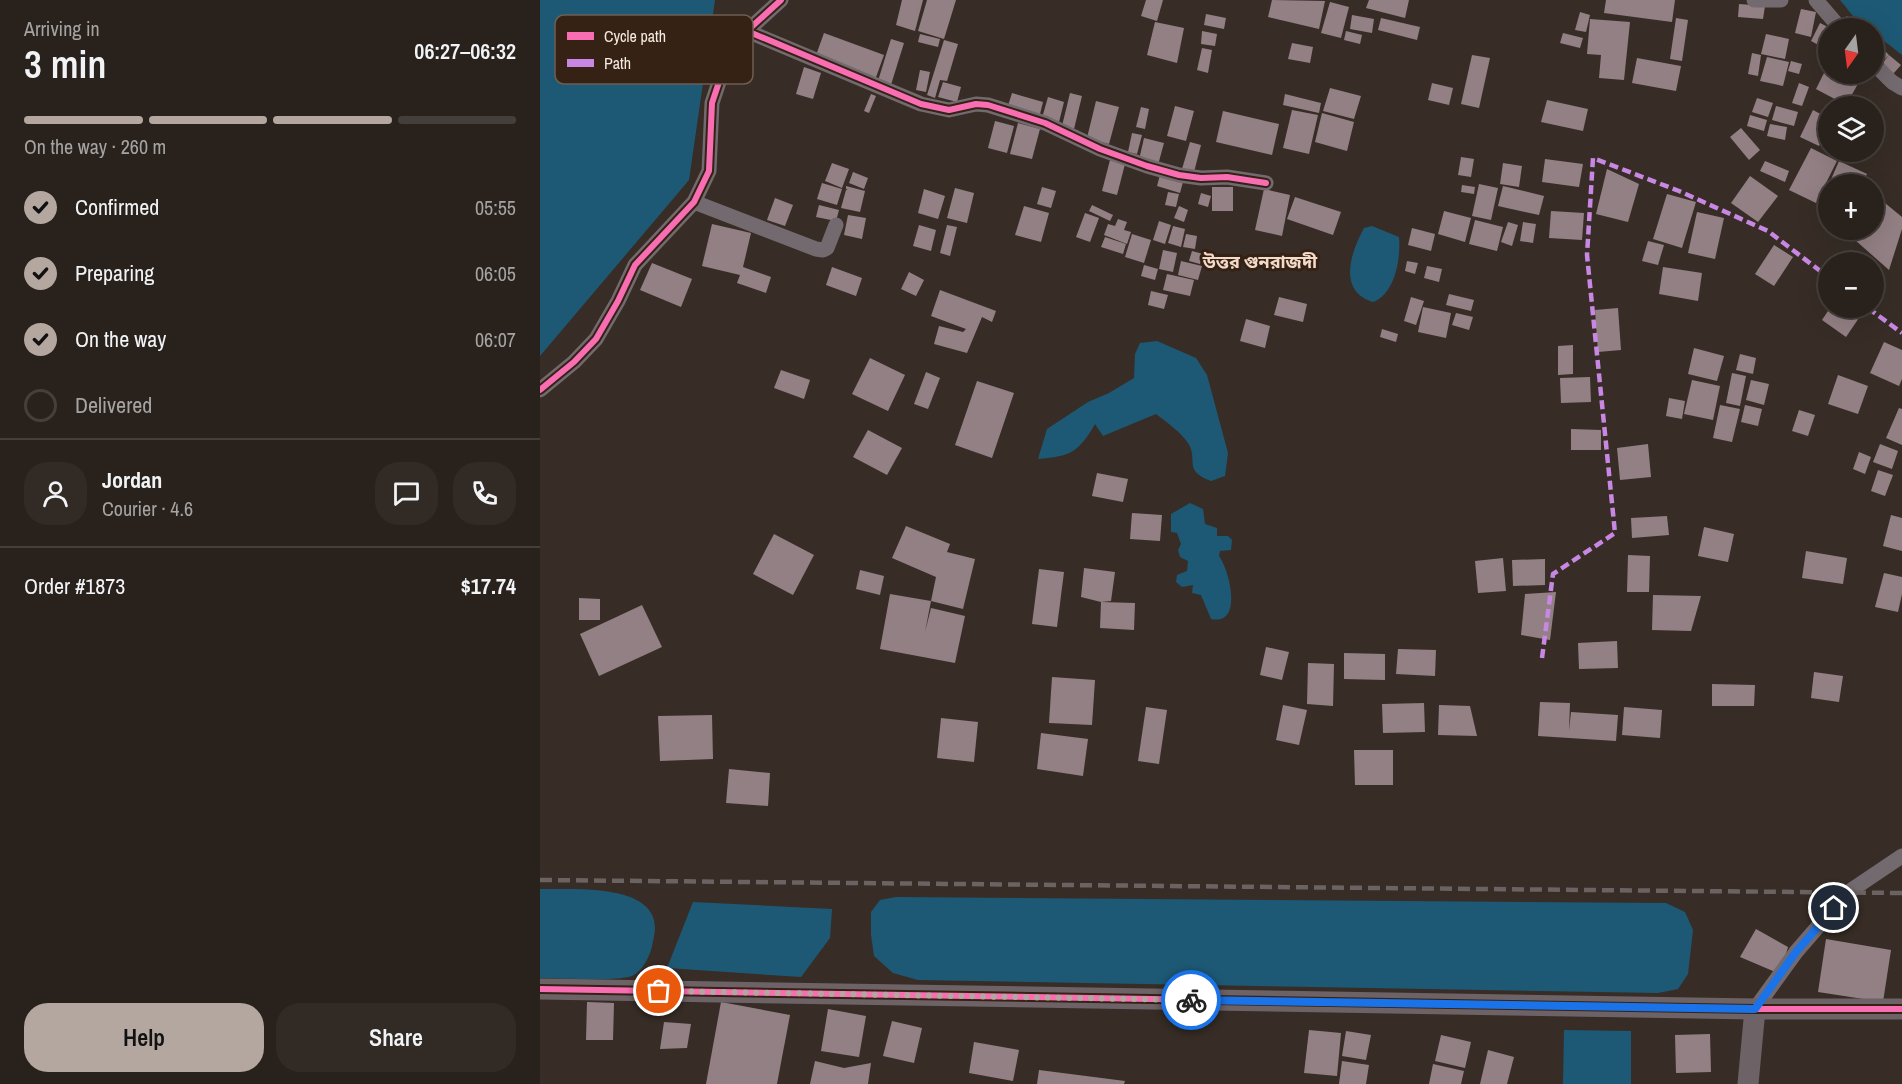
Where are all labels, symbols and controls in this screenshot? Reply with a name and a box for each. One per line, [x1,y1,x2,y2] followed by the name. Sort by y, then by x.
[24,15,100,42] text: Arriving in
[555,15,753,84] legend
[1818,18,1884,84] north arrow
[1818,18,1884,318] map controls
[604,25,666,47] text: Cycle path
[414,36,516,66] text: 06:27–06:32
[24,38,106,90] text: 3 min
[604,52,631,74] text: Path
[1818,96,1884,162] button: layers
[24,133,166,160] text: On the way · 260 m
[1818,174,1884,240] button: +
[24,191,57,224] icon: check
[75,192,159,222] text: Confirmed
[475,194,516,221] text: 05:55
[1202,249,1318,274] district label: উত্তর গুনরাজদী
[1818,252,1884,318] button: −
[24,257,57,290] icon: check
[75,258,154,288] text: Preparing
[475,260,516,287] text: 06:05
[24,323,57,356] icon: check
[75,324,166,354] text: On the way
[475,326,516,353] text: 06:07
[75,390,152,420] text: Delivered
[24,462,87,525] button: person
[375,462,438,525] button: chat
[453,462,516,525] button: phone
[102,465,162,495] text: Jordan
[102,495,193,522] text: Courier · 4.6
[24,571,125,601] text: Order #1873
[461,571,516,601] text: $17.74
[1808,882,1859,933] pin
[1817,891,1850,924] icon: home
[633,965,684,1016] pin
[1161,970,1221,1030] courier
[642,974,675,1007] icon: bag
[1175,984,1208,1017] icon: bike
[24,1003,264,1072] button: Help
[276,1003,516,1072] button: Share

